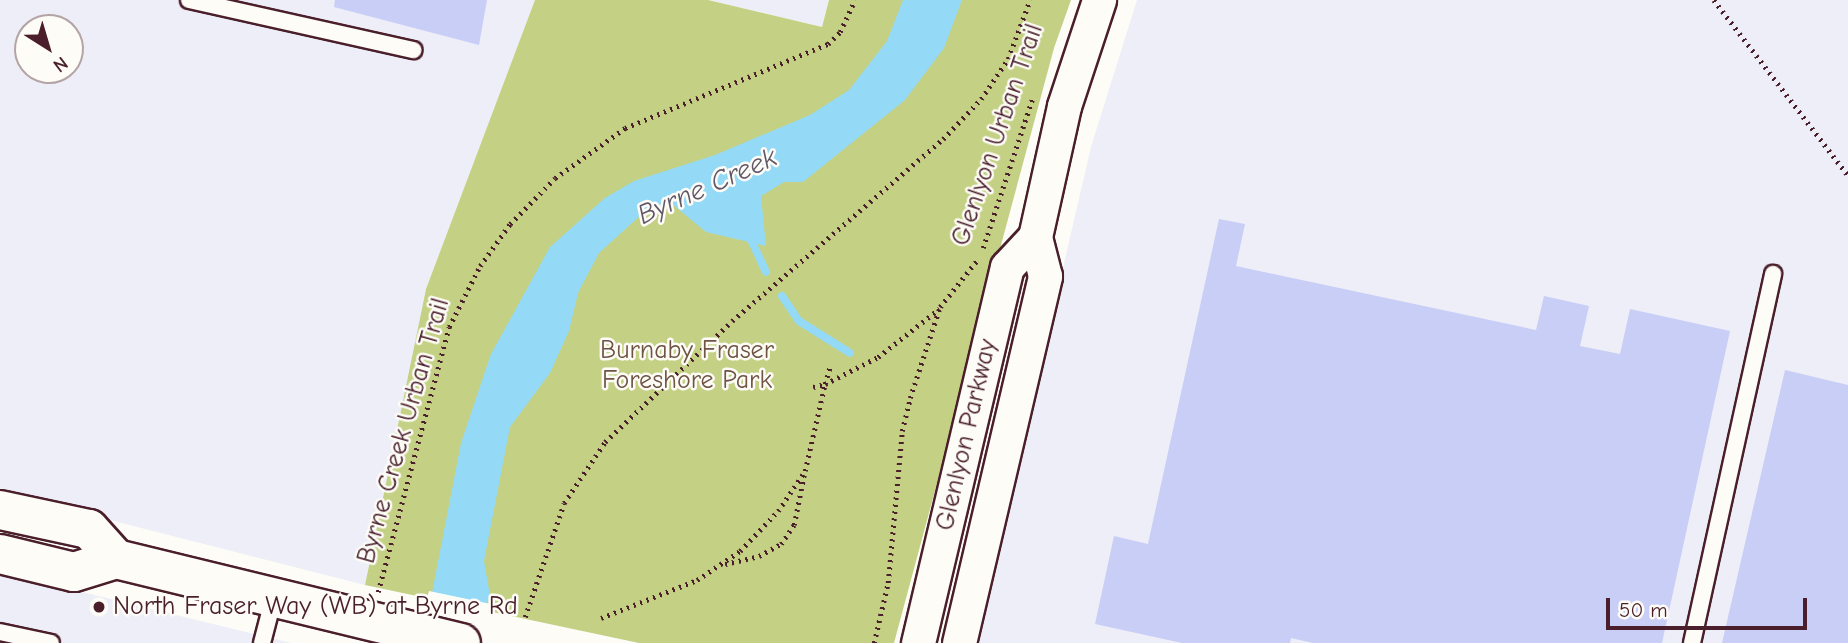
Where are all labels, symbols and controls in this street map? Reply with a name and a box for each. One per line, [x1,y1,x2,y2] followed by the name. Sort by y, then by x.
[14,14,84,84] north arrow
[945,20,1051,250] street label: Glenlyon Urban Trail
[49,52,72,77] text: N
[632,140,782,232] water label: Byrne Creek
[351,295,457,567] street label: Byrne Creek Urban Trail
[600,335,774,396] park label: Burnaby Fraser Foreshore Park
[930,336,1004,534] street label: Glenlyon Parkway
[1610,584,1811,628] scale bar
[113,591,518,623] place label: North Fraser Way (WB) at Byrne Rd
[1619,598,1668,622] text: 50 m
[91,599,107,615] marker: North Fraser Way (WB) at Byrne Rd

